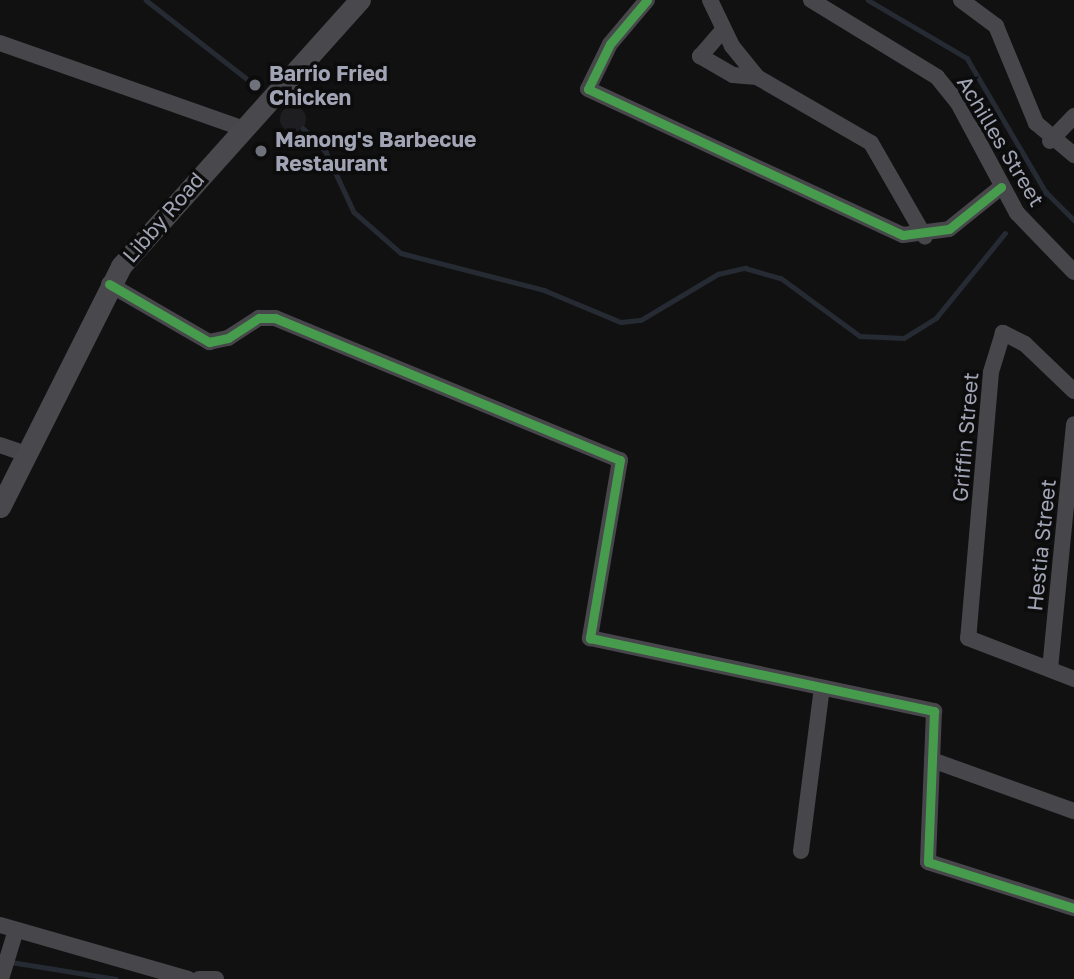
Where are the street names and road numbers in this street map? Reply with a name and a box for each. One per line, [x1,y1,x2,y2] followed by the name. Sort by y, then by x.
[952,71,1050,211] street label: Achilles Street
[117,167,209,267] street label: Libby Road
[947,371,983,503] street label: Griffin Street
[1022,478,1060,612] street label: Hestia Street

